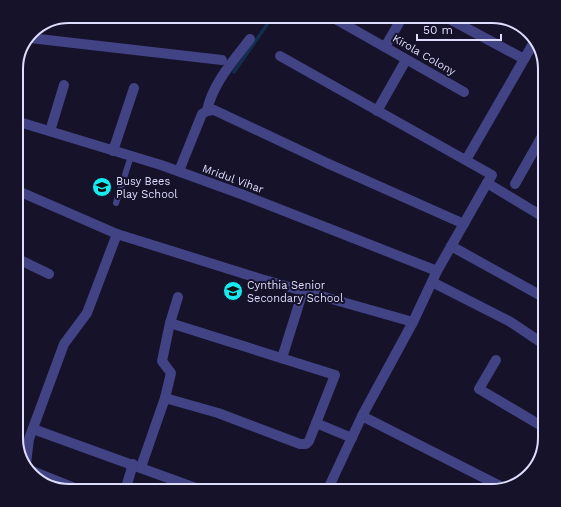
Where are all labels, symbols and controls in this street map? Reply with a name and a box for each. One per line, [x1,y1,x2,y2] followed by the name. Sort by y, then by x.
[417,16,501,42] scale bar
[423,23,453,37] text: 50 m
[390,32,458,78] street label: Kirola Colony
[201,162,266,196] street label: Mridul Vihar
[116,175,178,201] place label: Busy Bees Play School
[91,176,113,198] school or university icon: Busy Bees Play School
[247,279,344,305] place label: Cynthia Senior Secondary School
[222,280,244,302] school or university icon: Cynthia Senior Secondary School

